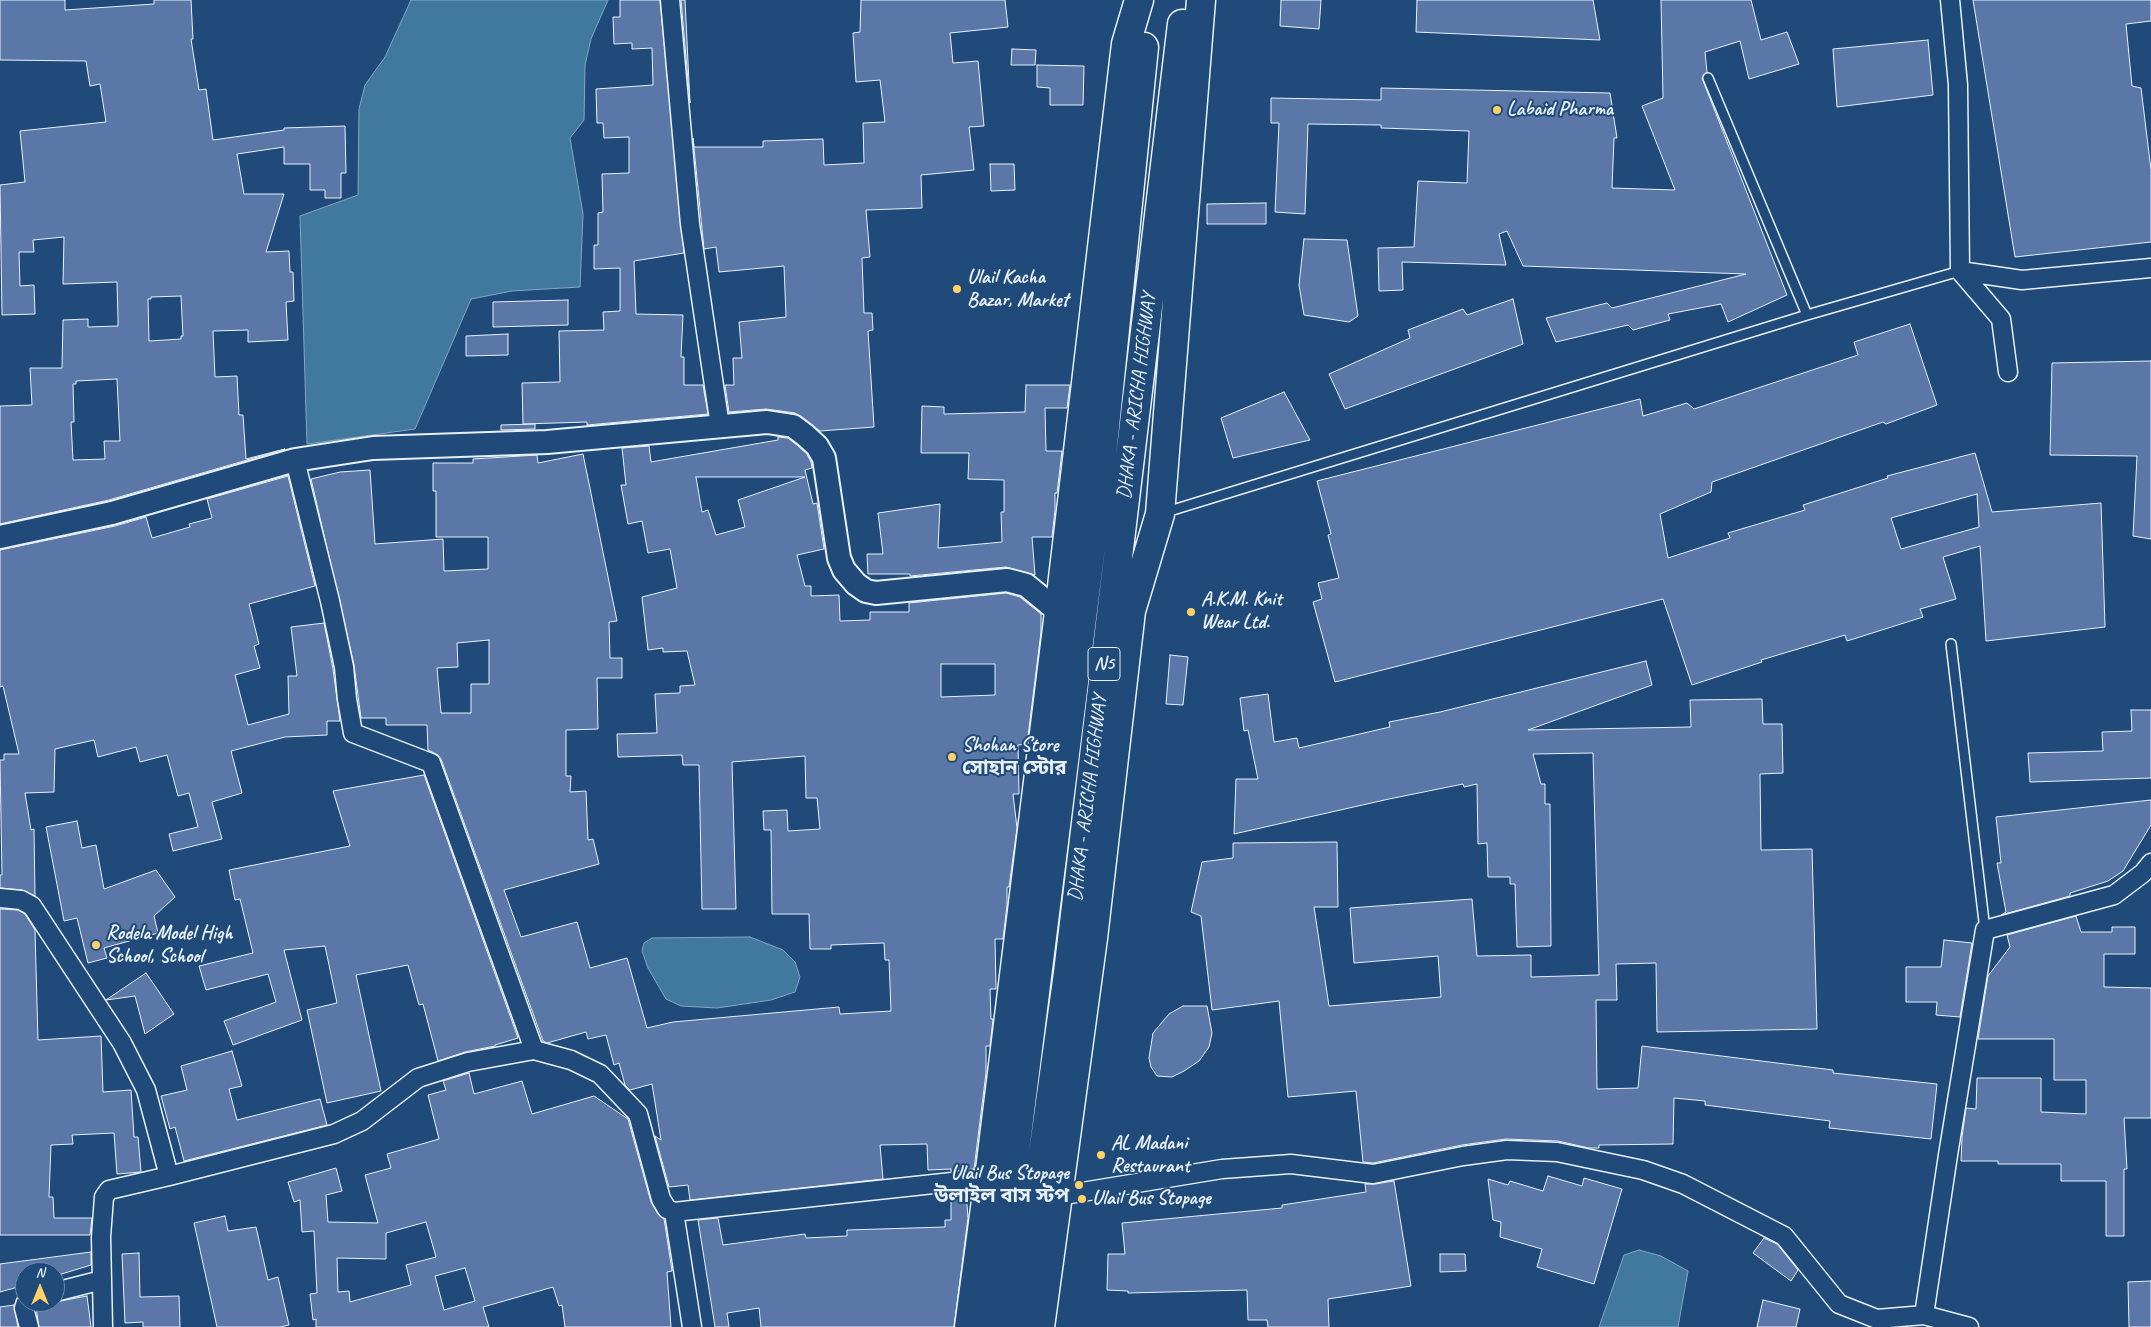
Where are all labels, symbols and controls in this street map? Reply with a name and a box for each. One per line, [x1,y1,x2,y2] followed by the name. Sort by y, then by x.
[1507,98,1613,122] place label: Labaid Pharma
[1491,104,1503,116] marker: Labaid Pharma
[967,266,1068,313] place label: Ulail Kacha Bazar, Market
[951,283,963,295] marker: Ulail Kacha Bazar, Market
[1112,292,1162,500] street label: DHAKA - ARICHA HIGHWAY
[1201,588,1282,635] place label: A.K.M. Knit Wear Ltd.
[1185,606,1197,618] marker: A.K.M. Knit Wear Ltd.
[1088,648,1120,681] road number: N5
[1063,694,1113,902] street label: DHAKA - ARICHA HIGHWAY
[962,734,1067,781] place label: Shohan Store সোহান স্টোর
[946,751,958,763] marker: Shohan Store সোহান স্টোর
[106,922,232,969] place label: Rodela Model High School, School
[90,939,102,951] marker: Rodela Model High School, School
[1111,1132,1189,1179] place label: AL Madani Restaurant
[1095,1149,1107,1161] marker: AL Madani Restaurant
[934,1162,1069,1209] place label: Ulail Bus Stopage উলাইল বাস স্টপ
[1073,1179,1085,1191] marker: Ulail Bus Stopage উলাইল বাস স্টপ
[1092,1187,1211,1211] place label: Ulail Bus Stopage
[1076,1193,1088,1205] marker: Ulail Bus Stopage
[15,1262,65,1312] north arrow
[36,1264,44,1281] text: N

